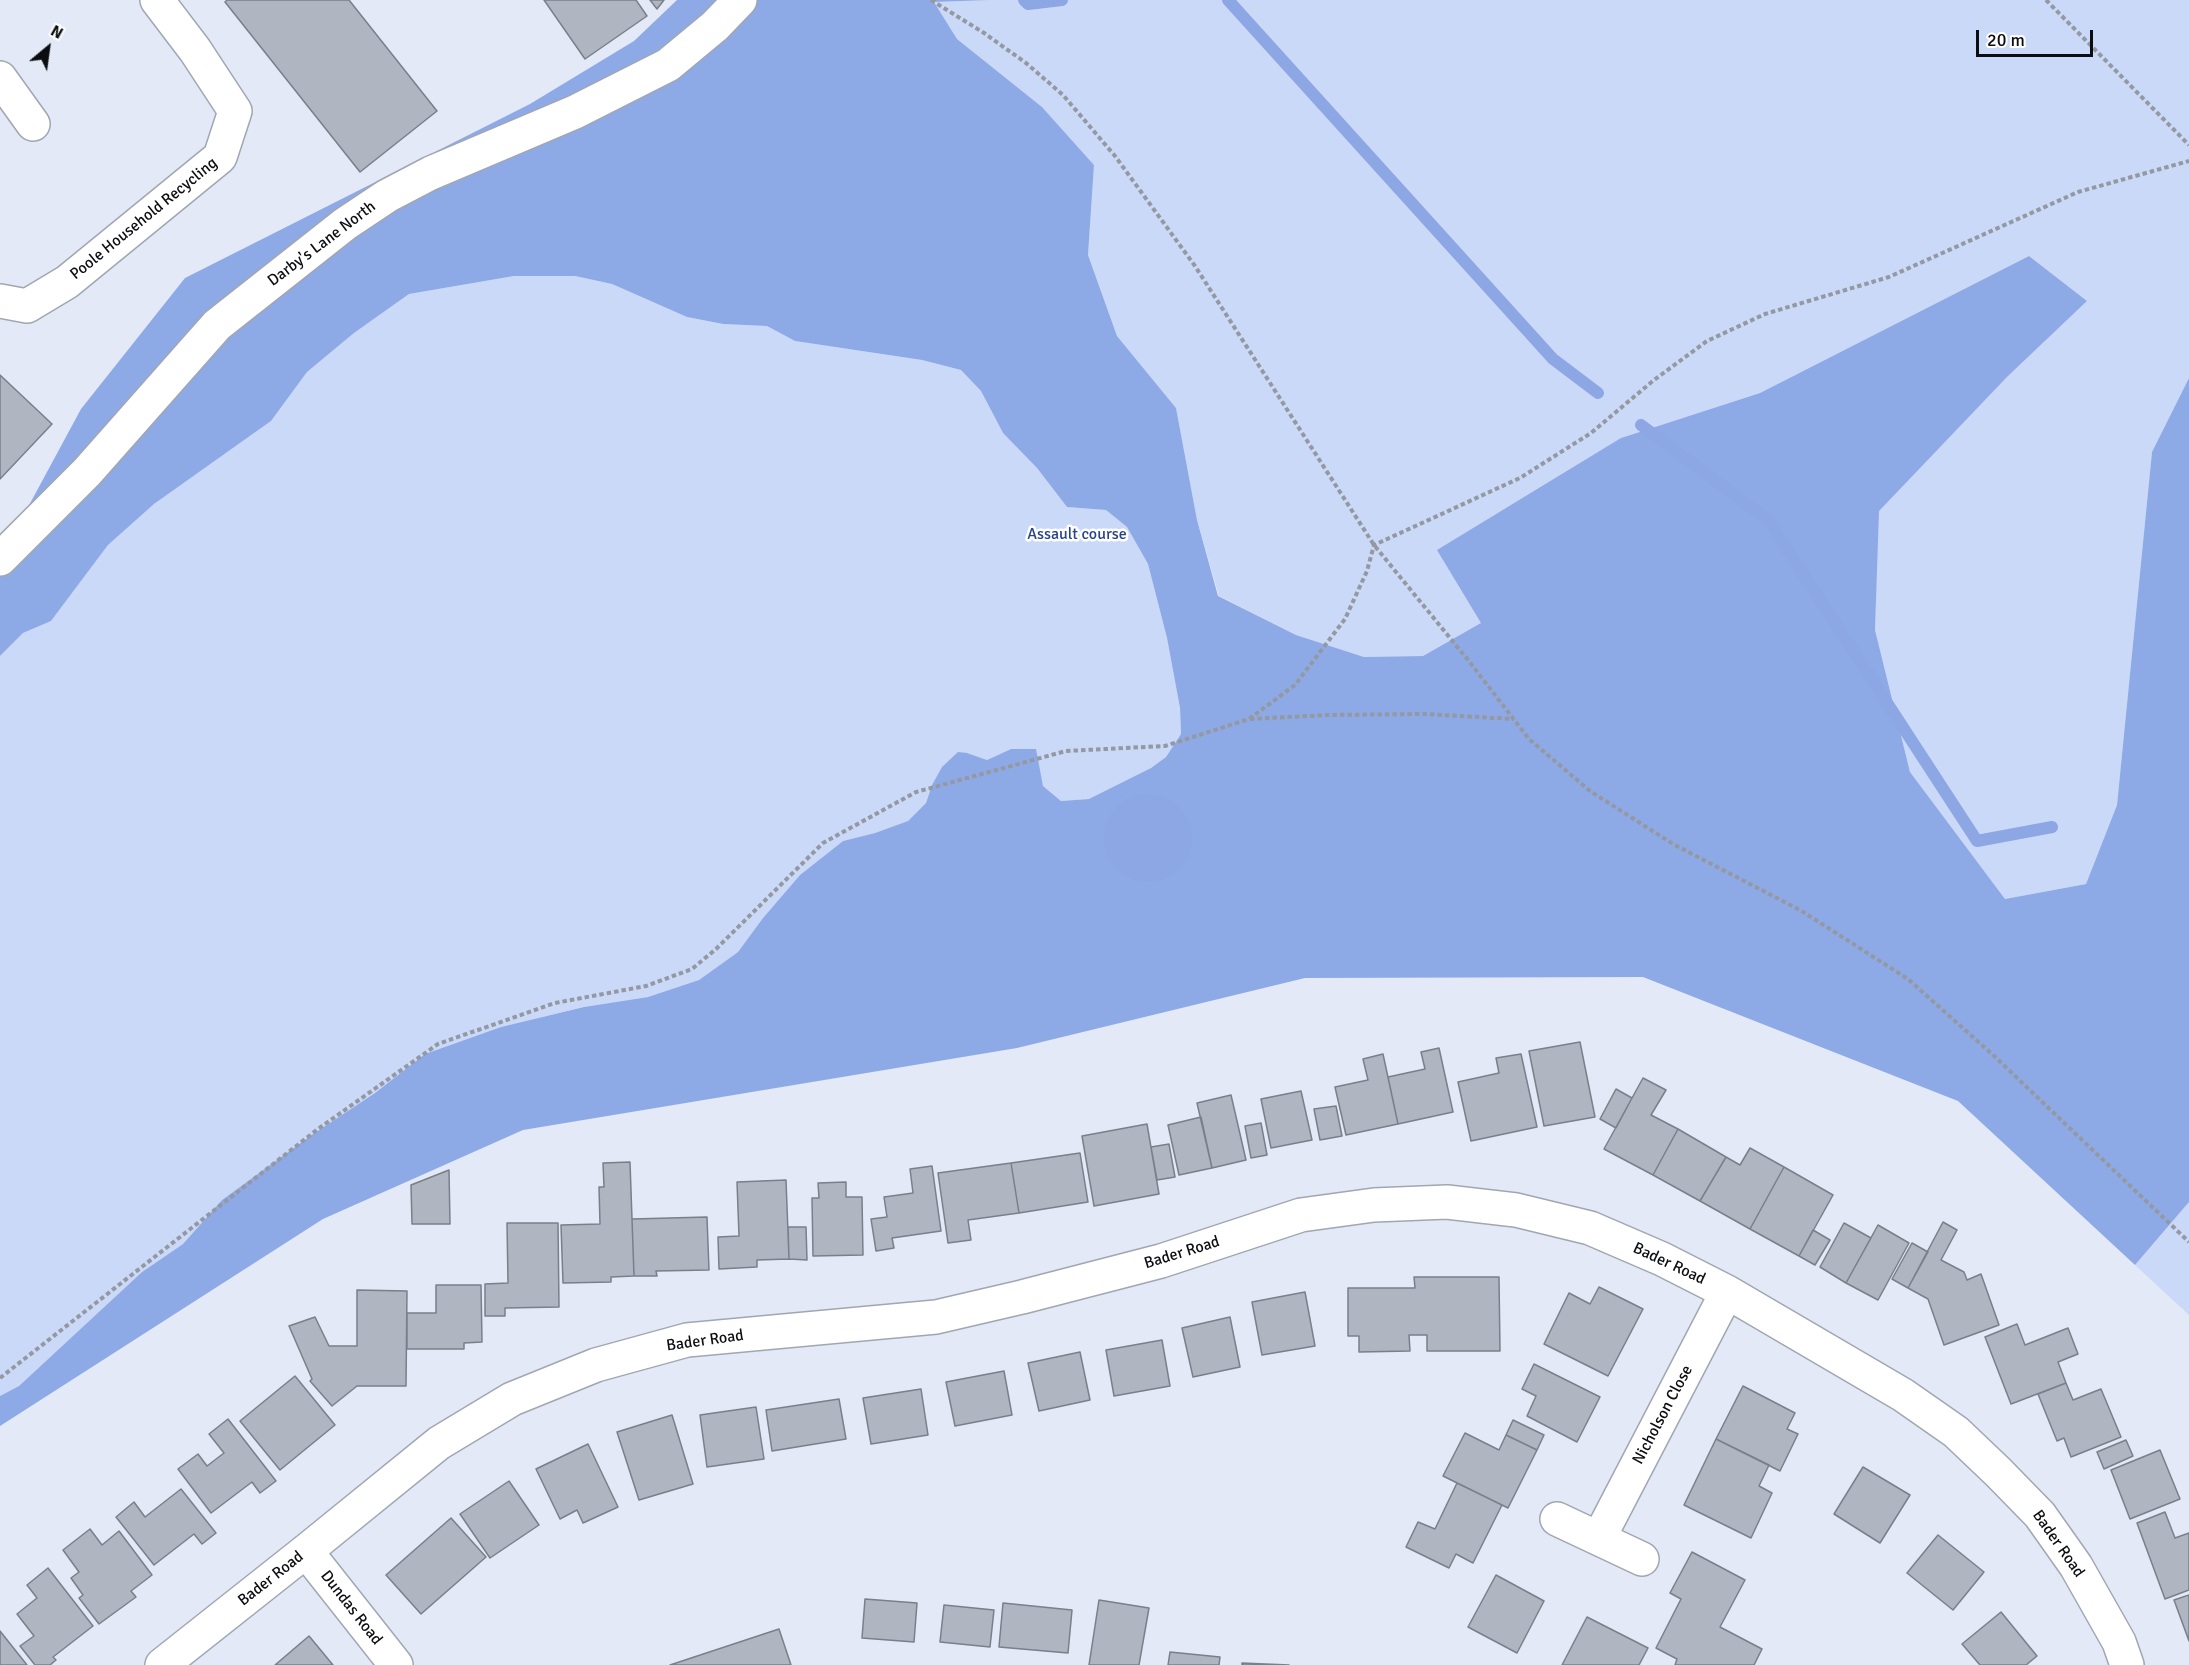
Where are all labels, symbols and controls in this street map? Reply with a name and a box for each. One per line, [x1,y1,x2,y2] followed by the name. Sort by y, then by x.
[18,18,78,78] north arrow
[1979,18,2096,56] scale bar
[47,21,66,44] text: N
[1987,29,2025,51] text: 20 m
[67,154,221,284] street label: Poole Household Recycling
[264,197,380,291] street label: Darby's Lane North
[1027,525,1127,545] park label: Assault course
[1142,1232,1222,1274] street label: Bader Road
[1630,1239,1708,1289] street label: Bader Road
[665,1326,745,1356] street label: Bader Road
[1629,1362,1697,1468] street label: Nicholson Close
[2028,1507,2088,1581] street label: Bader Road
[234,1547,308,1611] street label: Bader Road
[316,1567,386,1649] street label: Dundas Road

